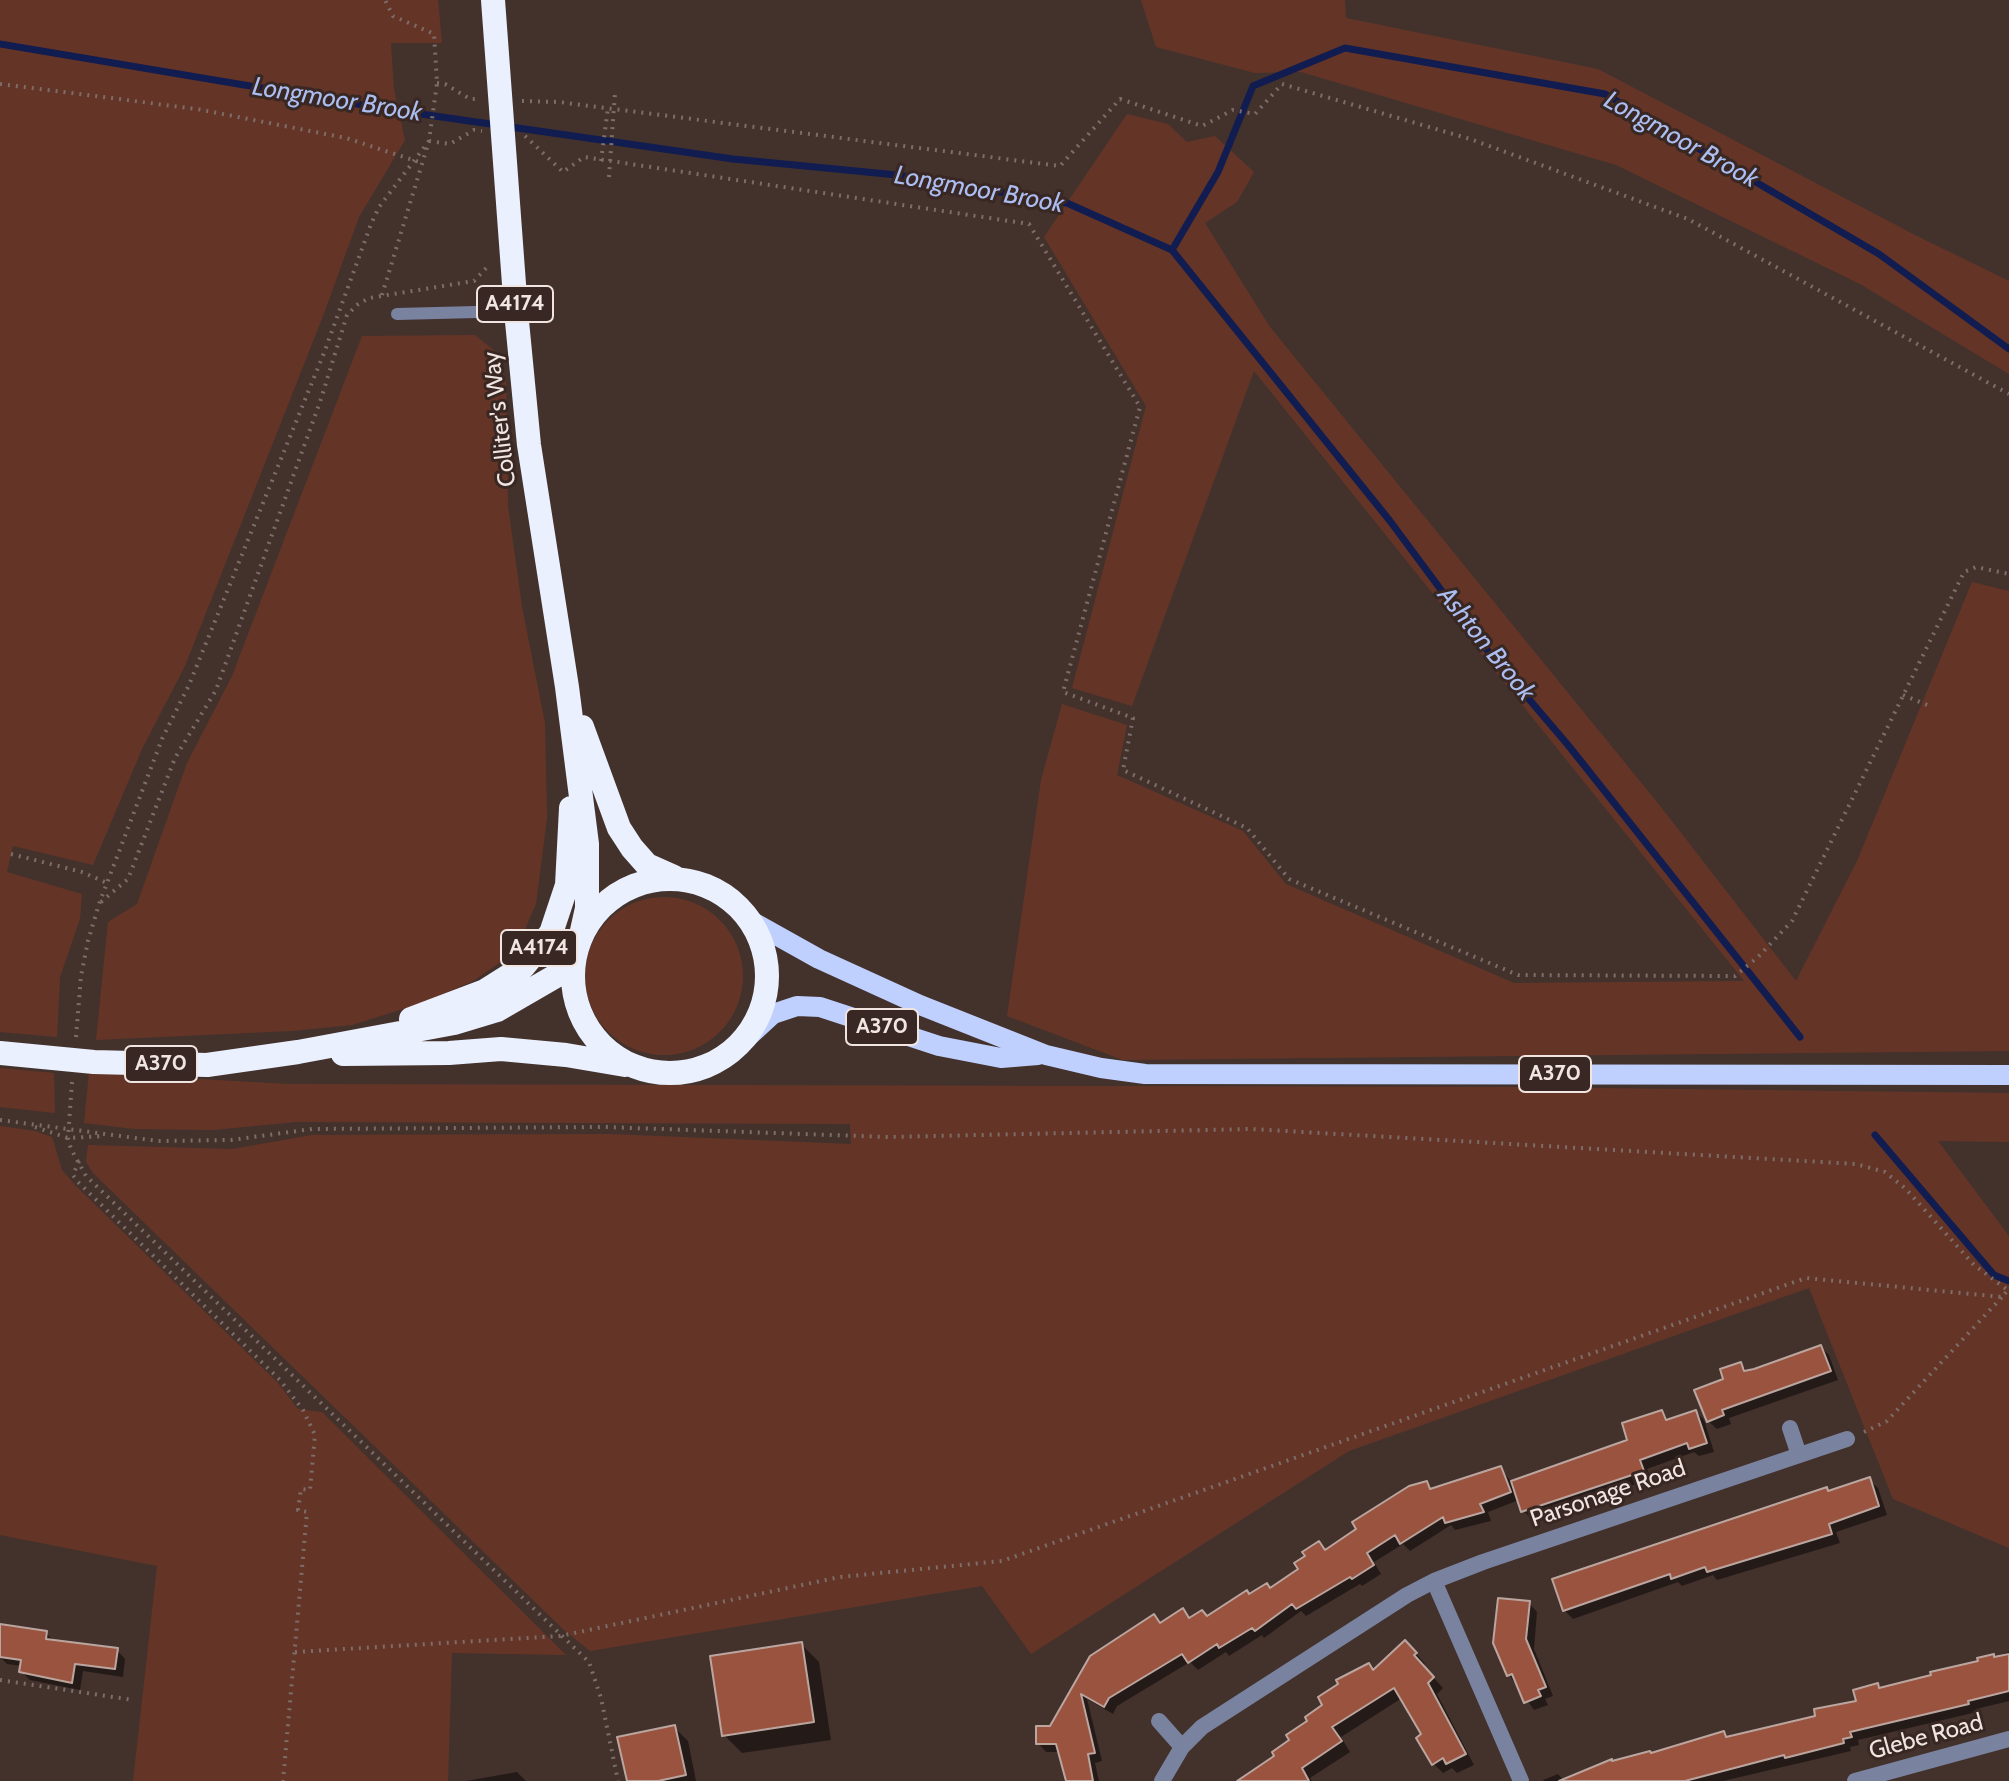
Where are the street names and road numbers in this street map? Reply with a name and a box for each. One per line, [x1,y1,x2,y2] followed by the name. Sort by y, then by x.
[477,286,553,322] road number: A4174
[477,350,523,488] street label: Colliter's Way
[501,930,577,966] road number: A4174
[846,1009,918,1045] road number: A370
[125,1046,197,1082] road number: A370
[1519,1056,1591,1092] road number: A370
[1527,1454,1689,1534] street label: Parsonage Road
[1866,1708,1986,1766] street label: Glebe Road

